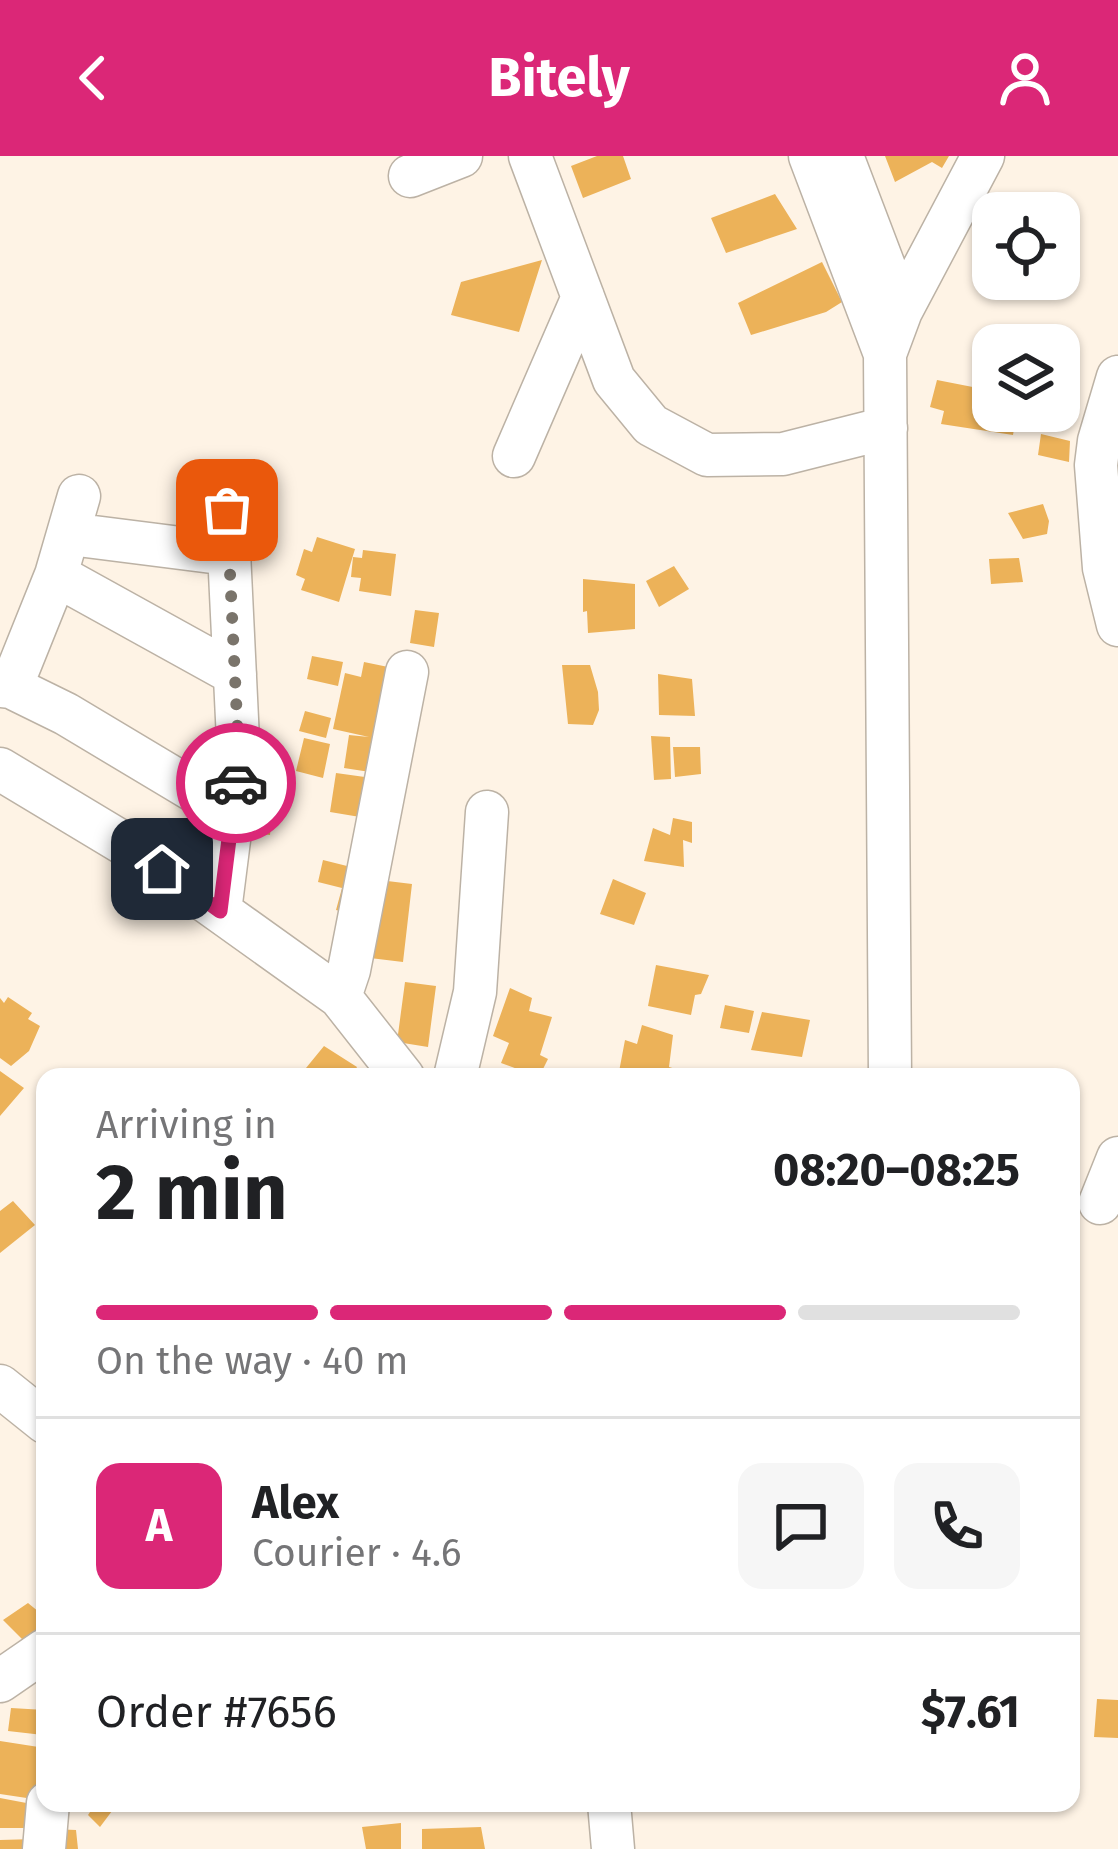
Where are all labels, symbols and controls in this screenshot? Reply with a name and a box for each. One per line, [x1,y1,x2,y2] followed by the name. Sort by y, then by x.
[60,45,126,111] icon: back
[992,45,1058,111] icon: person
[488,46,630,110] text: Bitely
[972,192,1080,432] map controls
[972,192,1080,300] button: locate
[972,324,1080,432] button: layers
[176,459,278,561] pin
[194,477,260,543] icon: bag
[176,723,296,843] courier
[203,750,269,816] icon: car
[111,818,213,920] pin
[129,836,195,902] icon: home
[96,1102,277,1148] text: Arriving in
[773,1143,1020,1197] text: 08:20–08:25
[96,1146,288,1240] text: 2 min
[96,1338,408,1384] text: On the way · 40 m
[738,1463,864,1589] button: chat
[894,1463,1020,1589] button: phone
[252,1476,339,1530] text: Alex
[146,1499,172,1553] text: A
[252,1530,461,1576] text: Courier · 4.6
[96,1685,337,1739] text: Order #7656
[921,1685,1020,1739] text: $7.61

